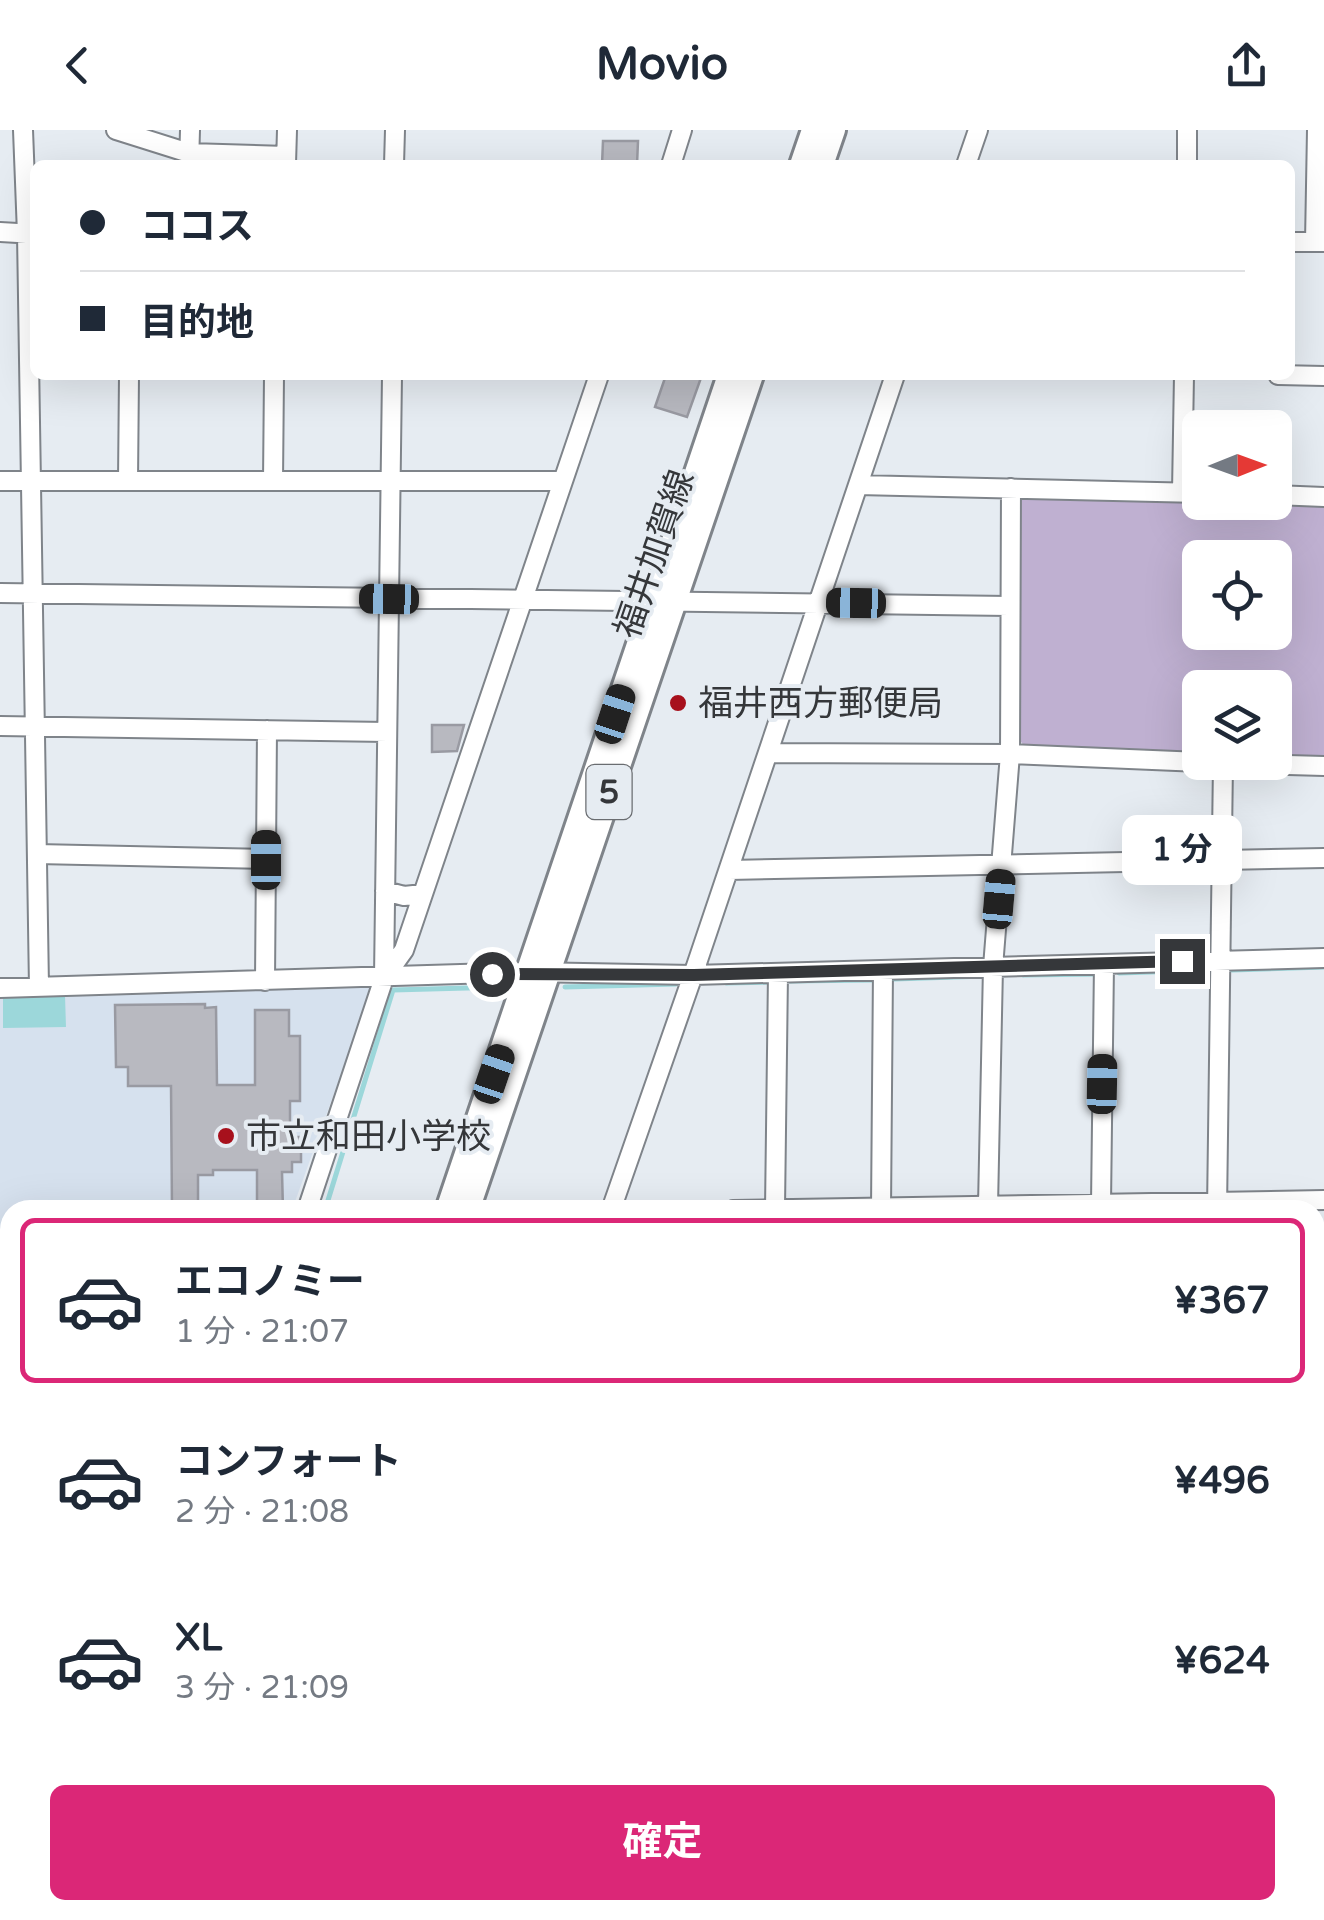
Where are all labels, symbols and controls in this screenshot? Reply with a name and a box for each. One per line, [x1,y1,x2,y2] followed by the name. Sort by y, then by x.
[50,38,105,93] icon: back
[596,38,728,92] text: Movio
[1219,38,1274,93] icon: share
[140,204,254,250] text: ココス
[140,300,254,346] text: 目的地
[1182,410,1292,520] north arrow
[1182,410,1292,780] map controls
[607,465,703,644] street label: 福井加賀線
[1182,540,1292,650] button: locate
[359,583,419,615] car
[826,587,886,619] car
[1182,670,1292,780] button: layers
[591,681,639,747] car
[698,683,943,725] place label: 福井西方郵便局
[667,692,689,714] marker: 福井西方郵便局
[586,765,632,819] road number: 5
[1122,816,1242,886] callout: 1 分
[251,830,281,890] car
[1152,831,1212,869] text: 1 分
[981,868,1017,930] car
[1160,939,1205,984] route end
[470,952,515,997] route start
[470,1041,518,1107] car
[1086,1054,1118,1114] car
[246,1116,491,1158] place label: 市立和田小学校
[215,1125,237,1147] marker: 市立和田小学校
[55,1256,145,1346] icon: car
[175,1259,365,1305] text: エコノミー
[1173,1278,1270,1324] text: ¥367
[175,1313,349,1351] text: 1 分 · 21:07
[55,1436,145,1526] icon: car
[175,1439,402,1485] text: コンフォート
[1173,1458,1270,1504] text: ¥496
[175,1493,349,1531] text: 2 分 · 21:08
[175,1615,222,1661] text: XL
[55,1616,145,1706] icon: car
[1173,1638,1270,1684] text: ¥624
[175,1669,349,1707] text: 3 分 · 21:09
[50,1785,1275,1900] button: 確定

